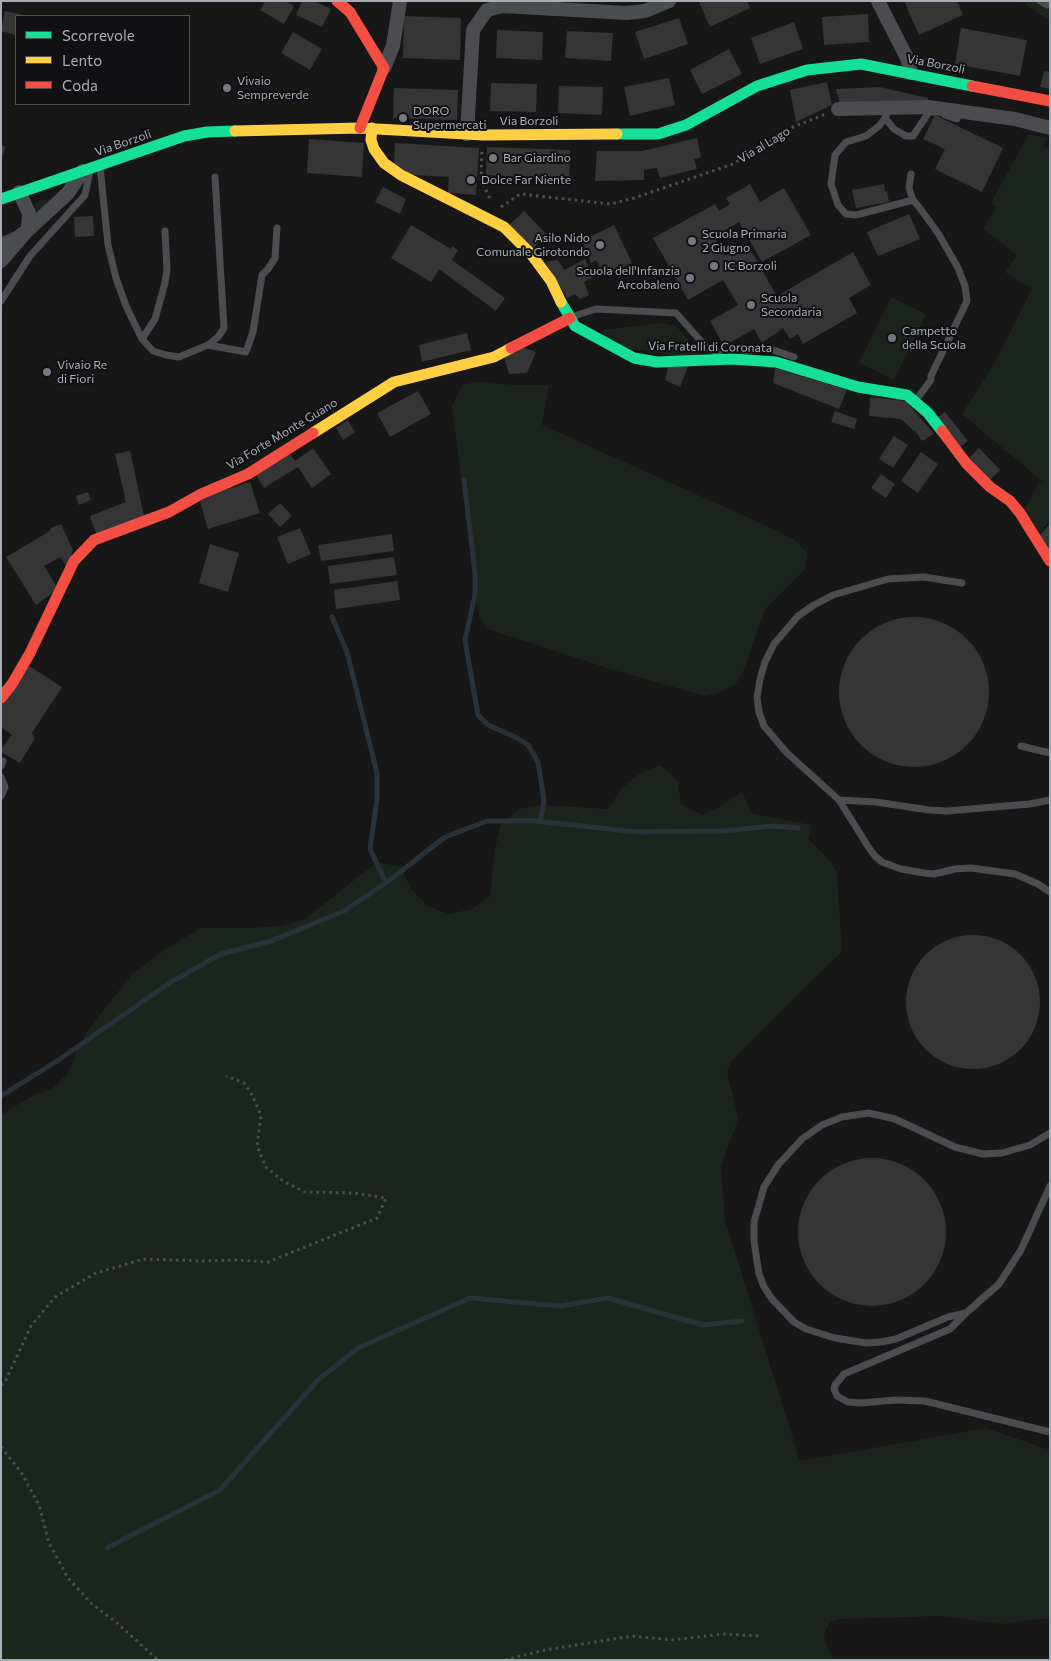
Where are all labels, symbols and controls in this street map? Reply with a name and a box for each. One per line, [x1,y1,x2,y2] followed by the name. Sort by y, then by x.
[15,15,190,105] legend
[62,26,135,44] text: Scorrevole
[62,51,102,69] text: Lento
[906,51,966,77] street label: Via Borzoli
[237,74,309,102] place label: Vivaio Sempreverde
[62,76,98,94] text: Coda
[221,82,233,94] marker: Vivaio Sempreverde
[413,104,487,132] place label: DORO Supermercati
[397,112,409,124] marker: DORO Supermercati
[500,114,558,128] street label: Via Borzoli
[735,124,793,166] street label: Via al Lago
[93,127,153,159] street label: Via Borzoli
[503,151,571,165] place label: Bar Giardino
[487,152,499,164] marker: Bar Giardino
[481,173,571,187] place label: Dolce Far Niente
[465,174,477,186] marker: Dolce Far Niente
[702,227,787,255] place label: Scuola Primaria 2 Giugno
[476,231,590,259] place label: Asilo Nido Comunale Girotondo
[686,235,698,247] marker: Scuola Primaria 2 Giugno
[594,239,606,251] marker: Asilo Nido Comunale Girotondo
[724,259,777,273] place label: IC Borzoli
[708,260,720,272] marker: IC Borzoli
[576,264,680,292] place label: Scuola dell'Infanzia Arcobaleno
[684,272,696,284] marker: Scuola dell'Infanzia Arcobaleno
[761,291,822,319] place label: Scuola Secondaria
[745,299,757,311] marker: Scuola Secondaria
[902,324,966,352] place label: Campetto della Scuola
[886,332,898,344] marker: Campetto della Scuola
[648,339,772,355] street label: Via Fratelli di Coronata
[57,358,107,386] place label: Vivaio Re di Fiori
[41,366,53,378] marker: Vivaio Re di Fiori
[224,395,340,473] street label: Via Forte Monte Guano

